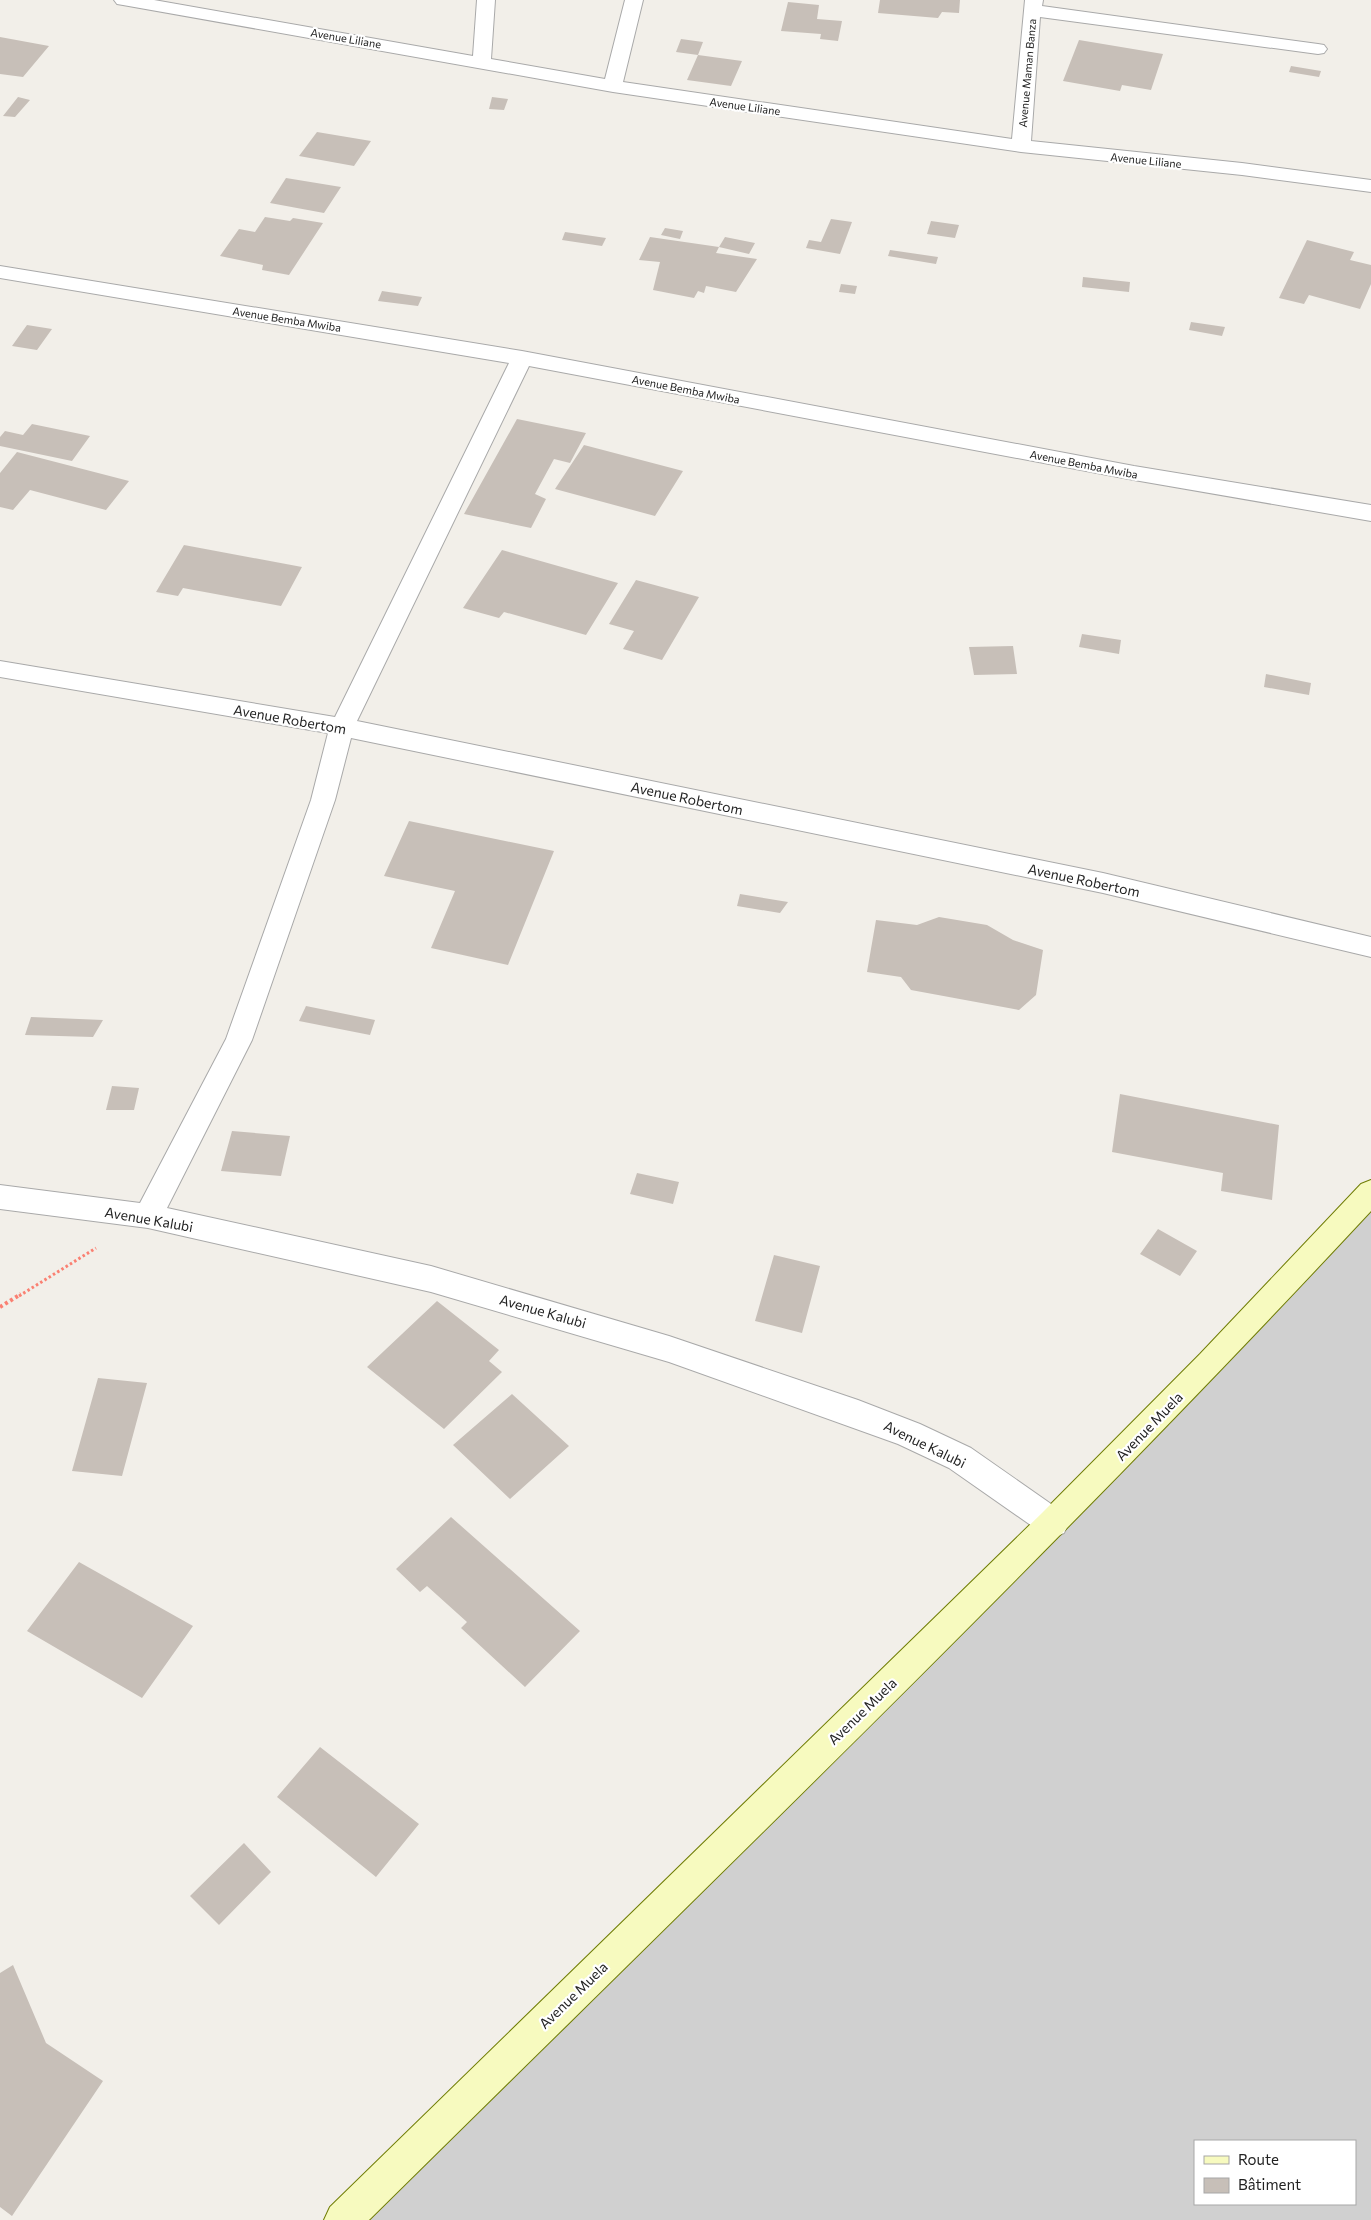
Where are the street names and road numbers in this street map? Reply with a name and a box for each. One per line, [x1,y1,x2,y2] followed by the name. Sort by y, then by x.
[1016,18,1038,128] street label: Avenue Maman Banza
[310,25,382,51] street label: Avenue Liliane
[709,95,781,117] street label: Avenue Liliane
[1110,150,1182,170] street label: Avenue Liliane
[232,304,342,334] street label: Avenue Bemba Mwiba
[631,372,741,406] street label: Avenue Bemba Mwiba
[1029,447,1139,481] street label: Avenue Bemba Mwiba
[232,701,348,737] street label: Avenue Robertom
[629,778,745,818] street label: Avenue Robertom
[1026,860,1142,900] street label: Avenue Robertom
[104,1203,194,1235] street label: Avenue Kalubi
[498,1291,588,1331] street label: Avenue Kalubi
[1112,1388,1186,1464] street label: Avenue Muela
[881,1417,969,1471] street label: Avenue Kalubi
[824,1674,900,1748] street label: Avenue Muela
[535,1958,611,2032] street label: Avenue Muela

